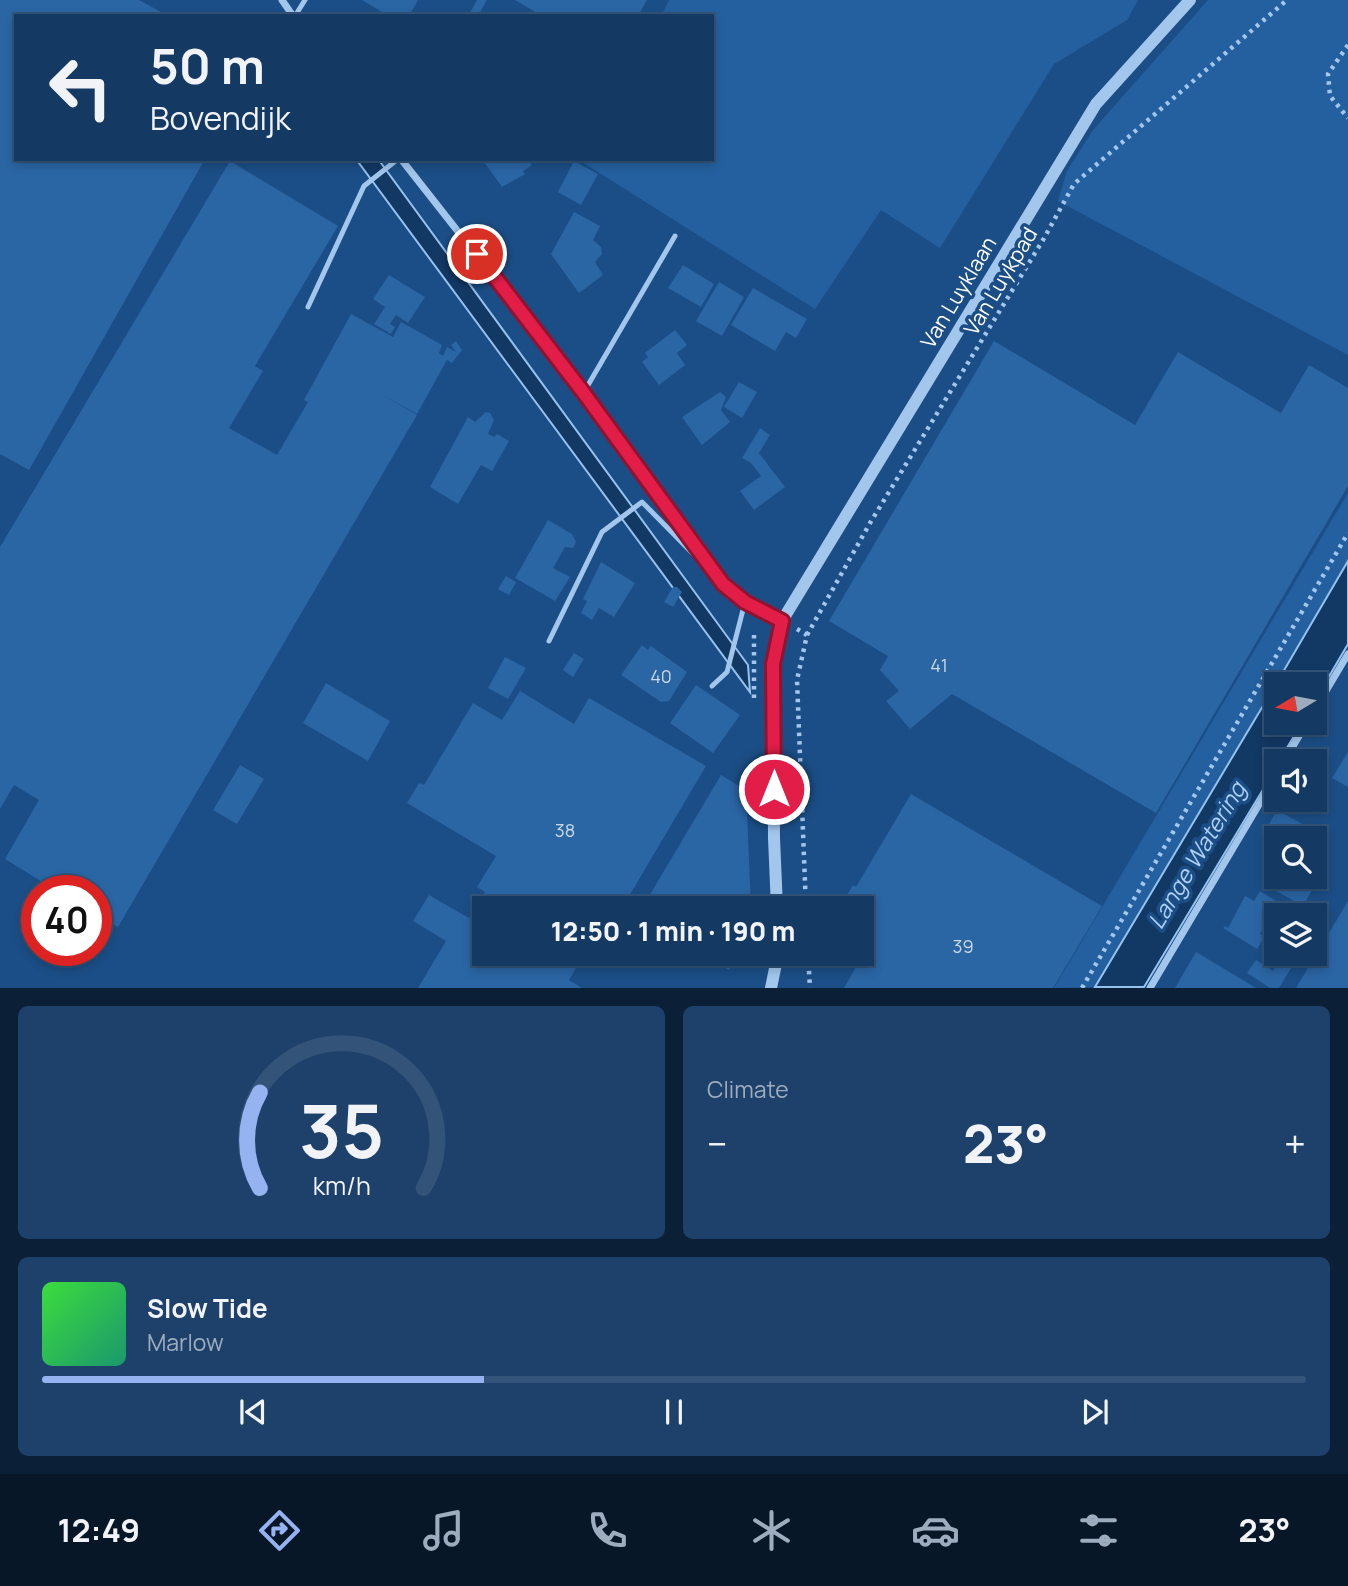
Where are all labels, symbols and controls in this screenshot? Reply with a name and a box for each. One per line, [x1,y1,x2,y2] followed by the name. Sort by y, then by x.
[150,32,265,99] text: 50 m
[35,42,126,133] icon: left
[150,96,291,140] text: Bovendijk
[957,222,1043,340] street label: Van Luykpad
[447,224,507,284] pin
[914,231,1002,353] street label: Van Luyklaan
[458,235,496,273] icon: arrive
[930,653,948,677] house number: 41
[650,664,672,688] house number: 40
[1264,672,1326,735] north arrow
[1264,672,1327,966] map controls
[1264,749,1327,812] button: sound
[737,752,811,826] position arrow
[1139,773,1254,934] water label: Lange Watering
[555,818,575,842] house number: 38
[1264,826,1327,889] button: search
[21,875,112,966] speed limit sign: 40
[1264,903,1327,966] button: layers
[551,913,795,949] text: 12:50 · 1 min · 190 m
[952,934,974,958] house number: 39
[707,1073,789,1105] text: Climate
[299,1081,384,1181] text: 35
[963,1108,1049,1179] text: 23°
[707,1117,728,1169] text: −
[1284,1117,1306,1169] text: +
[312,1168,371,1203] text: km/h
[147,1290,268,1326] text: Slow Tide
[147,1326,224,1358] text: Marlow
[234,1393,272,1431] icon: previous
[655,1393,693,1431] icon: pause
[1076,1393,1114,1431] icon: next
[255,1506,304,1555] icon: directions
[419,1506,468,1555] icon: music
[583,1506,632,1555] icon: phone
[747,1506,796,1555] icon: climate
[911,1506,960,1555] icon: car
[1074,1506,1123,1555] icon: filters
[57,1508,140,1552] text: 12:49
[1238,1508,1290,1552] text: 23°

